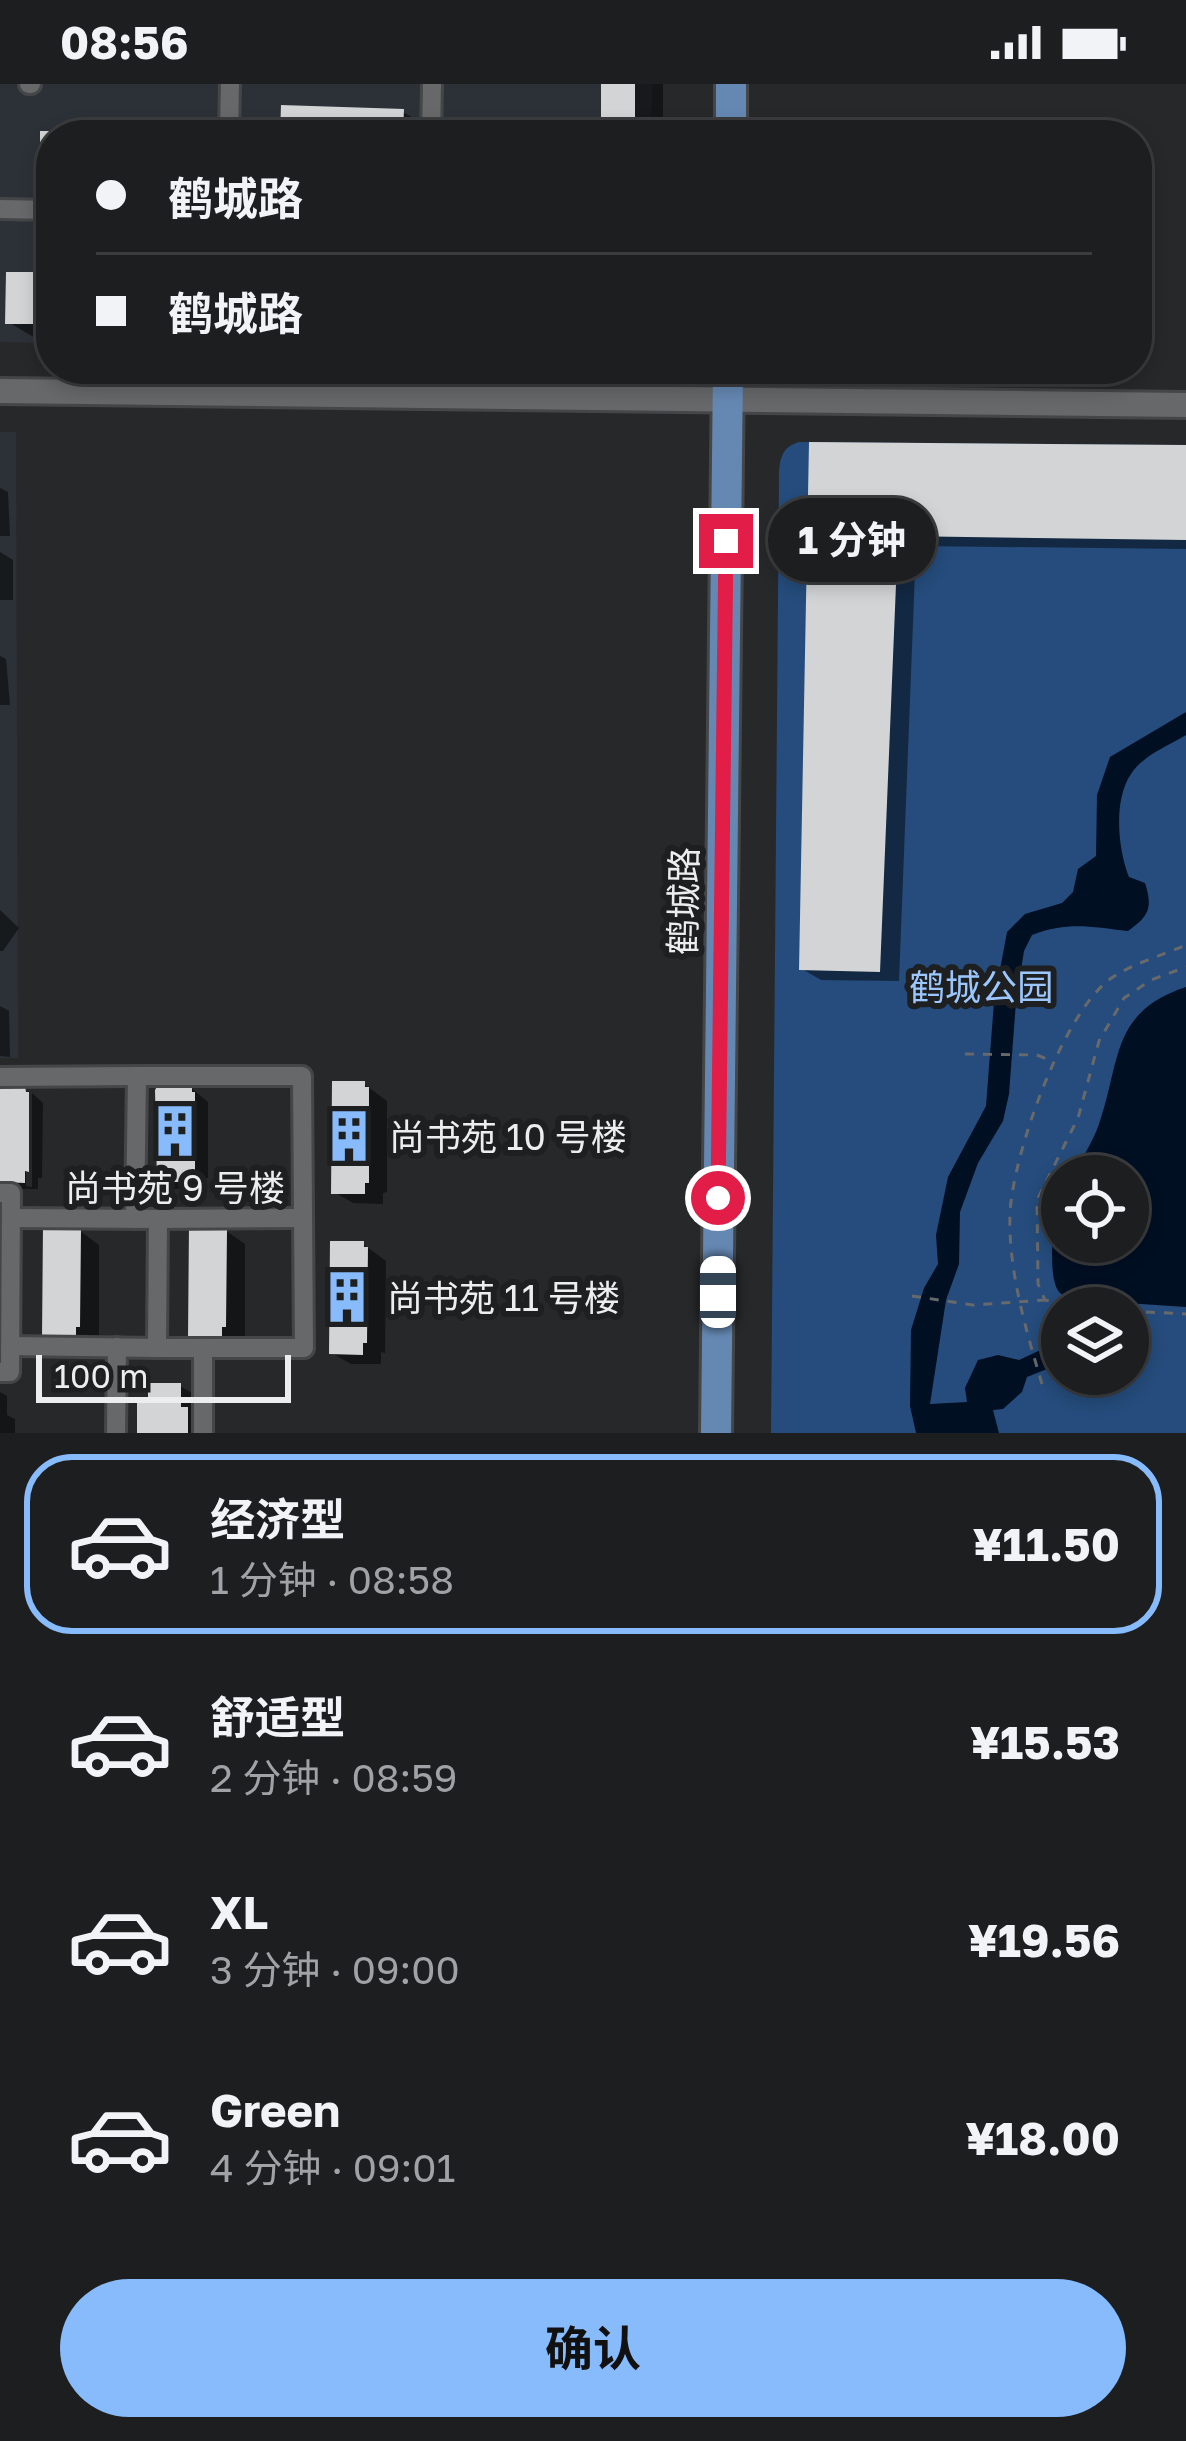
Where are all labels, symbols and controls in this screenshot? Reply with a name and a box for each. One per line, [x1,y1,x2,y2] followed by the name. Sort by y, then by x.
[60,15,188,69] text: 08:56
[168,171,303,225] text: 鹤城路
[168,286,303,340] text: 鹤城路
[768,499,936,583] callout: 1 分钟
[699,514,753,568] route end
[798,516,906,563] text: 1 分钟
[661,847,705,955] street label: 鹤城路
[909,965,1053,1008] park label: 鹤城公园
[146,1102,204,1160] building icon: 尚书苑 9 号楼
[320,1107,378,1165] building icon: 尚书苑 10 号楼
[389,1115,627,1158] place label: 尚书苑 10 号楼
[1041,1155,1149,1395] map controls
[1041,1155,1149,1263] button: locate
[65,1166,285,1209] place label: 尚书苑 9 号楼
[691,1171,745,1225] route start
[700,1256,736,1328] car
[318,1268,376,1326] building icon: 尚书苑 11 号楼
[387,1276,620,1319] place label: 尚书苑 11 号楼
[1041,1287,1149,1395] button: layers
[36,1349,291,1402] scale bar
[54,1356,148,1395] text: 100 m
[66,1490,174,1598] icon: car
[210,1492,345,1546] text: 经济型
[973,1517,1120,1571] text: ¥11.50
[210,1556,454,1603] text: 1 分钟 · 08:58
[66,1688,174,1796] icon: car
[210,1690,345,1744] text: 舒适型
[970,1715,1120,1769] text: ¥15.53
[210,1754,457,1801] text: 2 分钟 · 08:59
[210,1885,268,1939] text: XL
[66,1886,174,1994] icon: car
[968,1913,1120,1967] text: ¥19.56
[210,1946,460,1993] text: 3 分钟 · 09:00
[210,2083,340,2137] text: Green
[66,2084,174,2192] icon: car
[965,2111,1120,2165] text: ¥18.00
[210,2144,455,2191] text: 4 分钟 · 09:01
[60,2279,1126,2417] button: 确认

